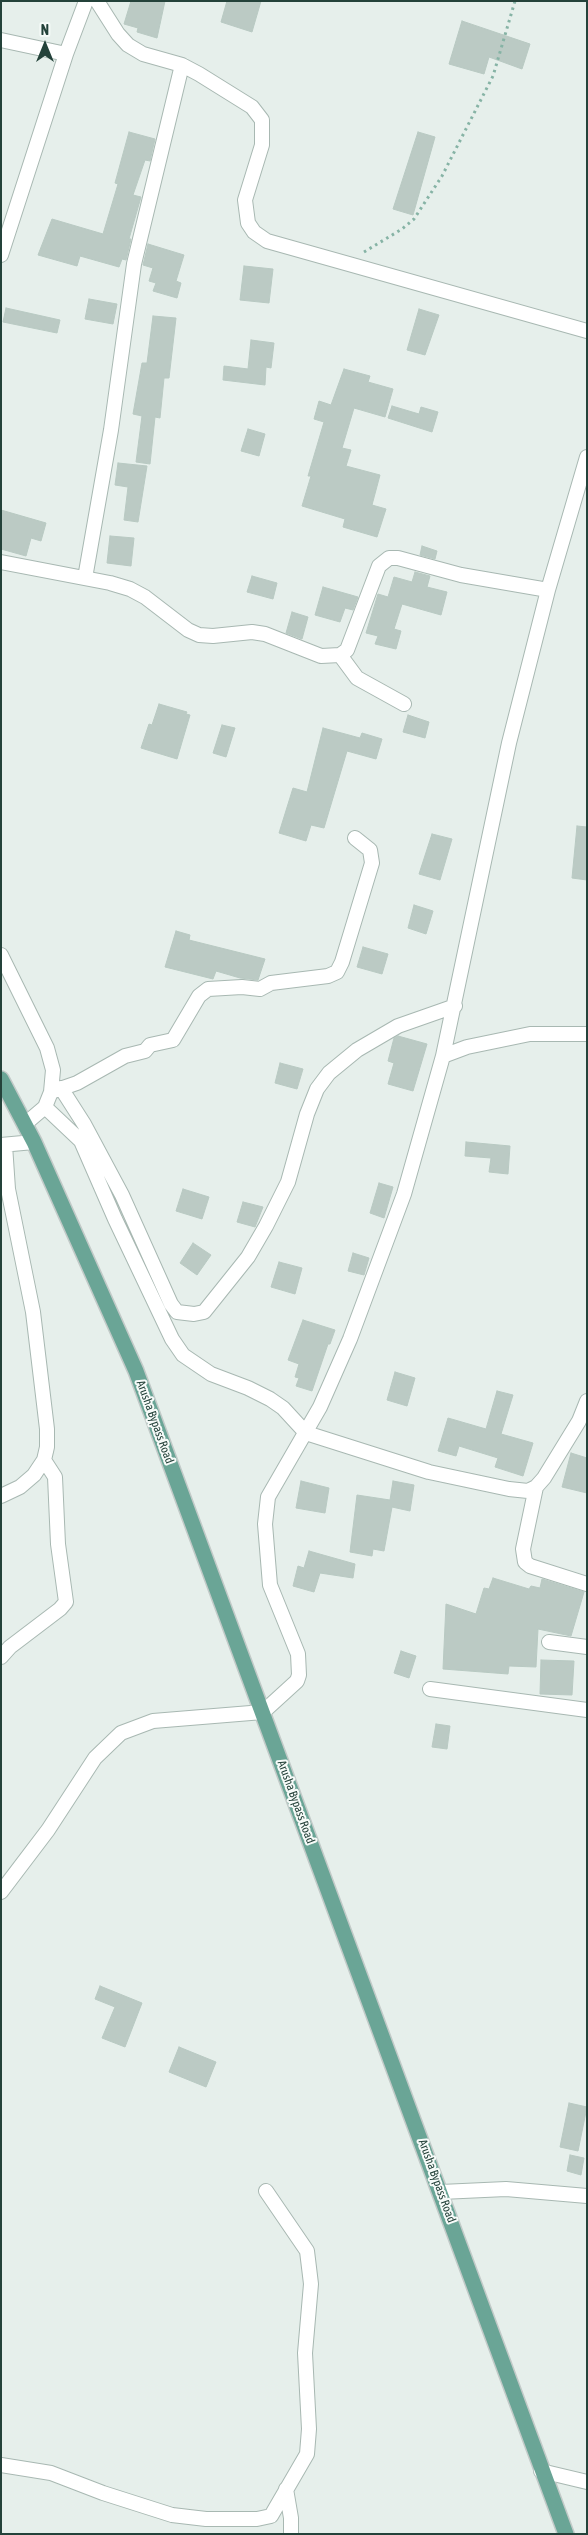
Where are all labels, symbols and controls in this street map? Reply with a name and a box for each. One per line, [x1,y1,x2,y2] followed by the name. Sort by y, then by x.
[20,20,70,70] north arrow
[41,22,49,38] text: N
[133,1378,177,1466] street label: Arusha Bypass Road
[274,1758,318,1846] street label: Arusha Bypass Road
[415,2137,459,2225] street label: Arusha Bypass Road

